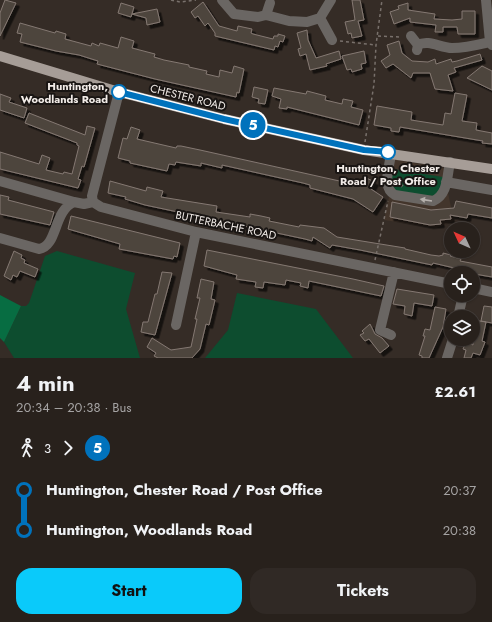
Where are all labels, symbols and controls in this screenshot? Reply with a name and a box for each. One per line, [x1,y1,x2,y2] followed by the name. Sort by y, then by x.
[21,78,108,107] place label: Huntington, Woodlands Road
[149,80,228,114] street label: CHESTER ROAD
[111,84,127,100] marker: Huntington, Woodlands Road
[240,112,266,138] line badge: 5
[248,115,258,135] text: 5
[380,144,396,160] marker: Huntington, Chester Road / Post Office
[336,160,440,189] place label: Huntington, Chester Road / Post Office
[420,197,432,203] one-way arrow
[174,206,278,244] street label: BUTTERBACHE ROAD
[444,222,480,258] north arrow
[444,222,480,346] map controls
[444,266,480,302] button: locate
[444,310,480,346] button: layers
[16,367,75,399] text: 4 min
[434,381,476,403] text: £2.61
[16,398,132,417] text: 20:34 – 20:38 · Bus
[16,437,38,459] icon: walk
[57,437,79,459] icon: forward
[93,438,102,458] text: 5
[44,439,51,458] text: 3
[46,479,323,501] text: Huntington, Chester Road / Post Office
[443,481,476,500] text: 20:37
[46,519,252,541] text: Huntington, Woodlands Road
[443,521,476,540] text: 20:38
[16,568,242,614] button: Start
[250,568,476,614] button: Tickets

